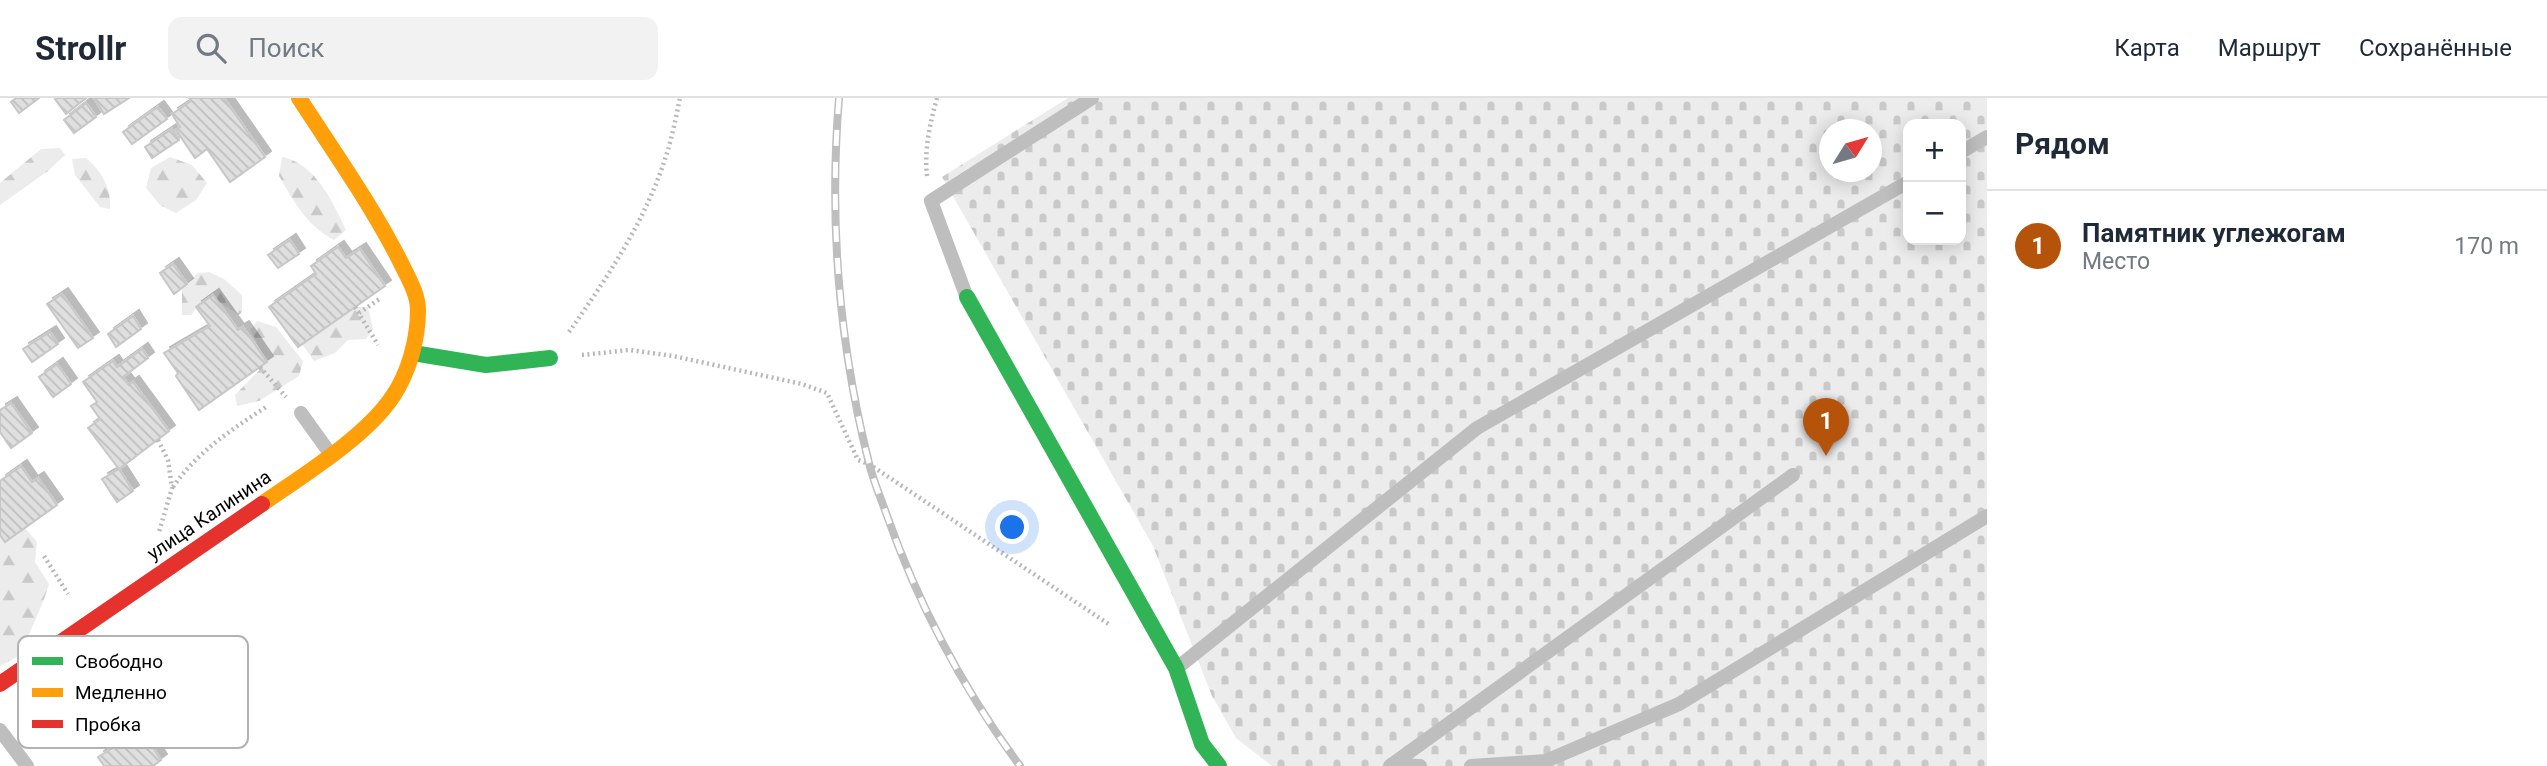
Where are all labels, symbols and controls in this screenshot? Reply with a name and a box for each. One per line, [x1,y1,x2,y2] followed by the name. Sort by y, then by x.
[168,17,658,80] search box
[35,29,126,68] text: Strollr
[192,29,230,67] icon: search
[248,33,324,63] text: Поиск
[2114,34,2180,62] text: Карта
[2218,34,2321,62] text: Маршрут
[2359,34,2512,62] text: Сохранённые
[1819,119,1882,182] north arrow
[1903,119,1966,245] map controls
[1903,119,1966,182] button: +
[2015,126,2110,161] text: Рядом
[1903,182,1966,245] button: −
[2082,218,2346,248] text: Памятник углежогам
[2031,233,2045,260] text: 1
[2454,233,2519,260] text: 170 m
[2082,248,2150,275] text: Место
[1803,398,1849,456] pin: 1
[143,465,275,565] street label: улица Калинина
[995,510,1029,544] your location
[18,636,248,748] legend
[75,650,163,673] text: Свободно
[75,681,167,704] text: Медленно
[75,713,141,736] text: Пробка

